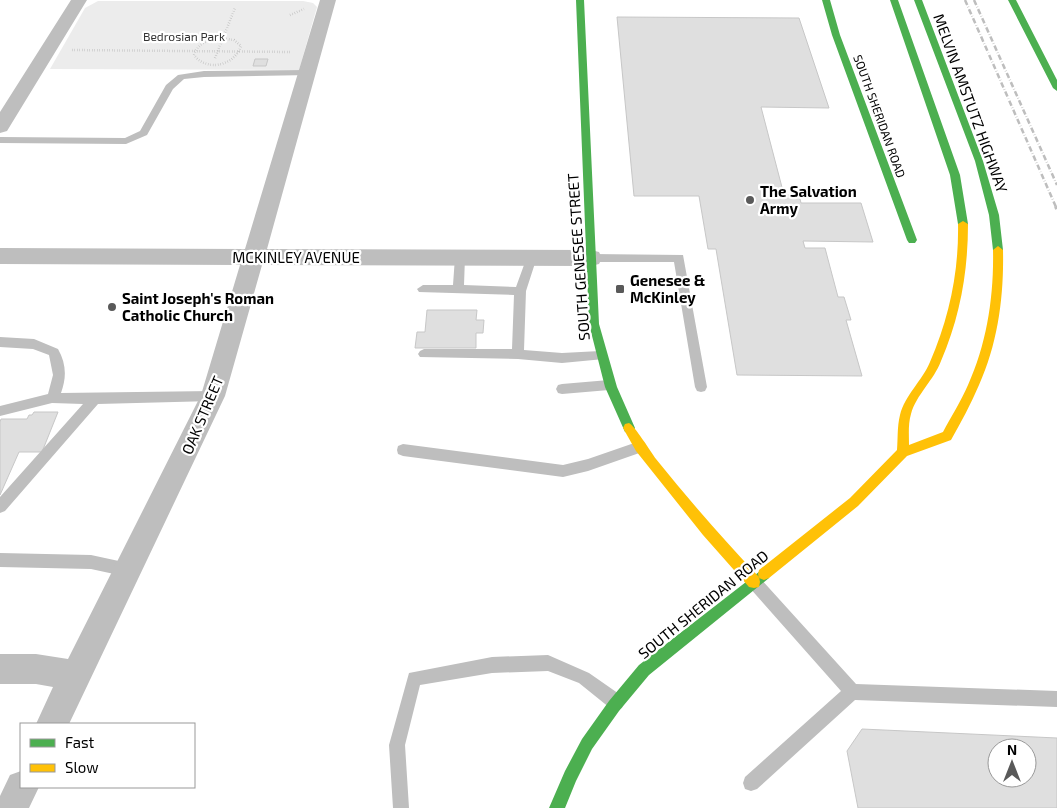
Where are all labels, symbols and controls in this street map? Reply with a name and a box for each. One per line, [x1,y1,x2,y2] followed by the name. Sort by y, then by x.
[930,11,1012,195] street label: MELVIN AMSTUTZ HIGHWAY
[143,29,225,43] park label: Bedrosian Park
[851,53,909,179] street label: SOUTH SHERIDAN ROAD
[563,172,593,341] street label: SOUTH GENESEE STREET
[760,182,857,218] place label: The Salvation Army
[744,194,756,206] marker: The Salvation Army
[232,248,360,266] street label: MCKINLEY AVENUE
[630,271,706,307] place label: Genesee & McKinley
[614,283,626,295] marker: Genesee & McKinley
[122,289,274,324] place label: Saint Joseph's Roman Catholic Church
[106,301,118,313] marker: Saint Joseph's Roman Catholic Church
[177,373,227,457] street label: OAK STREET
[634,546,772,662] street label: SOUTH SHERIDAN ROAD
[20,723,195,788] legend
[65,733,95,751] text: Fast
[987,738,1037,788] north arrow
[1007,741,1017,758] text: N
[65,758,99,776] text: Slow

